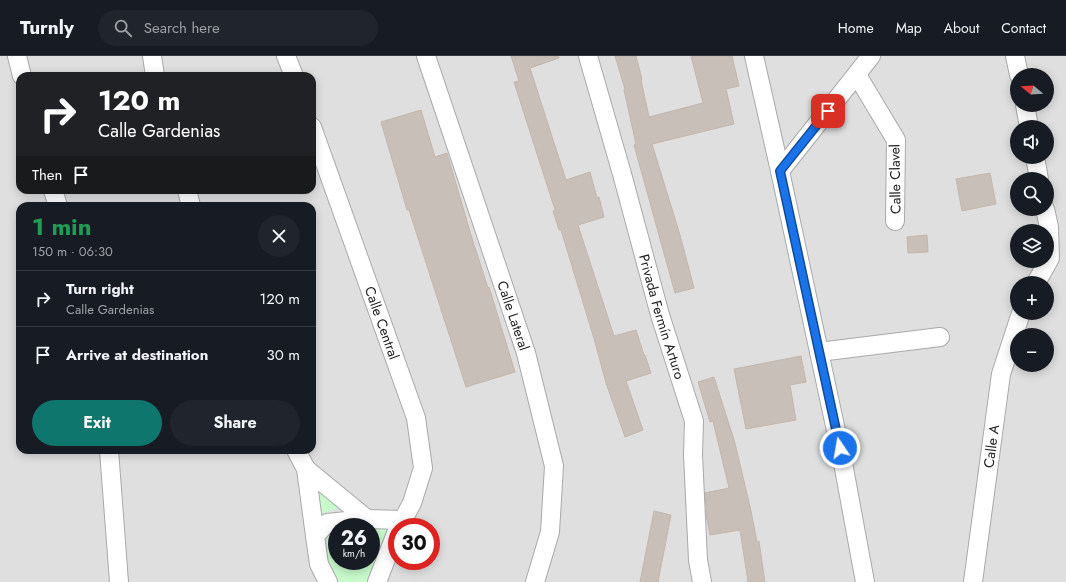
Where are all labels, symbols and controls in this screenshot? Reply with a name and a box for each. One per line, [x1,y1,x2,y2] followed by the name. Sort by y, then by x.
[98,10,378,46] search box
[20,14,74,41] text: Turnly
[112,17,134,39] icon: search
[144,17,220,39] text: Search here
[838,18,874,38] text: Home
[896,18,922,38] text: Map
[944,18,979,38] text: About
[1001,18,1046,38] text: Contact
[1010,68,1054,112] north arrow
[1010,68,1054,372] map controls
[98,80,181,121] text: 120 m
[32,88,84,140] icon: right
[811,94,845,128] pin
[817,100,839,122] icon: arrive
[98,118,220,144] text: Calle Gardenias
[1010,120,1054,164] button: sound
[884,144,906,214] street label: Calle Clavel
[32,164,62,186] text: Then
[70,164,92,186] icon: arrive
[1010,172,1054,216] button: search
[32,209,92,244] text: 1 min
[258,215,300,257] button: close
[1010,224,1054,268] button: layers
[32,242,113,261] text: 150 m · 06:30
[634,252,690,382] street label: Privada Fermín Arturo
[1010,276,1054,320] button: +
[66,278,134,300] text: Turn right
[492,278,534,353] street label: Calle Lateral
[360,283,404,362] street label: Calle Central
[32,288,54,310] icon: right
[260,288,300,310] text: 120 m
[66,300,154,319] text: Calle Gardenias
[1010,328,1054,372] button: −
[32,344,54,366] icon: arrive
[66,344,208,366] text: Arrive at destination
[267,344,300,366] text: 30 m
[32,400,162,446] button: Exit
[170,400,300,446] button: Share
[978,423,1004,469] street label: Calle A
[819,427,861,469] position arrow
[388,518,440,570] speed limit sign: 30
[341,524,367,553] text: 26
[343,546,365,561] text: km/h

